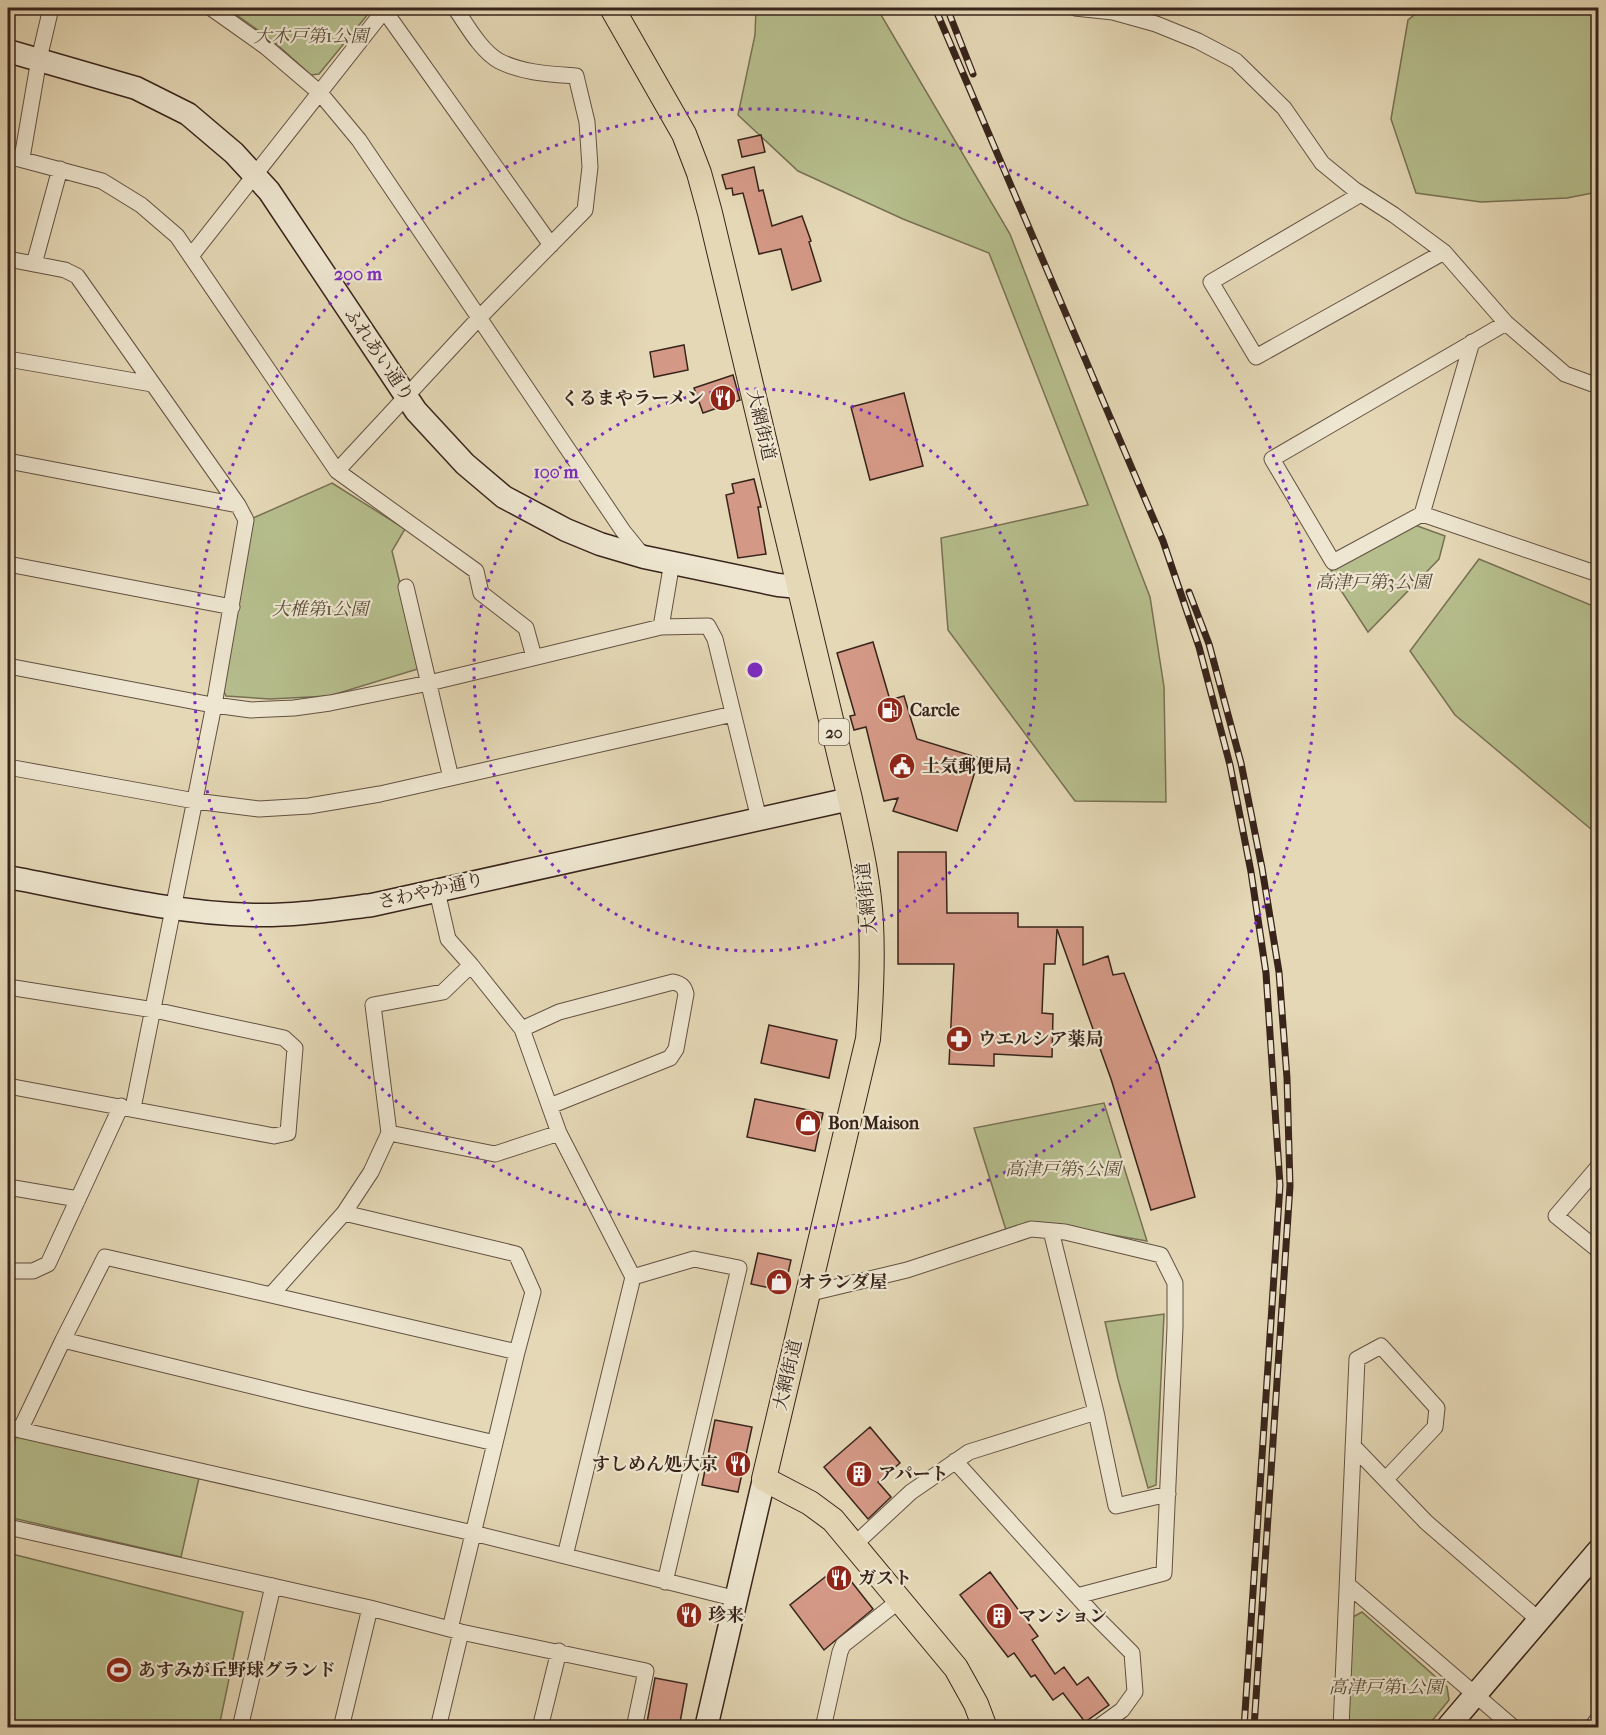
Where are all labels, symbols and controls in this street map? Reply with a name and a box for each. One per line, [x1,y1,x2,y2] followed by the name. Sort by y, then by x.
[254,26,371,47] park label: 大木戸第1公園
[334,264,383,285] text: 200 m
[340,304,418,406] street label: ふれあい通り
[708,383,738,413] restaurant icon: くるまやラーメン
[561,388,704,409] place label: くるまやラーメン
[743,388,779,462] street label: 大網街道
[533,462,580,483] text: 100 m
[1315,572,1434,593] park label: 高津戸第3公園
[272,599,371,620] park label: 大椎第1公園
[745,660,765,680] centre of rings
[875,695,905,725] fuel station icon: Carcle
[910,700,960,721] place label: Carcle
[819,719,849,745] road number: 20
[887,751,917,781] public building icon: 土気郵便局
[922,756,1012,777] place label: 土気郵便局
[853,861,881,935] street label: 大網街道
[376,869,486,913] street label: さわやか通り
[944,1024,974,1054] pharmacy icon: ウエルシア薬局
[978,1029,1104,1050] place label: ウエルシア薬局
[793,1108,823,1138] shop icon: Bon Maison
[828,1113,920,1134] place label: Bon Maison
[1005,1159,1124,1180] park label: 高津戸第5公園
[764,1267,794,1297] shop icon: オランダ屋
[798,1272,887,1293] place label: オランダ屋
[770,1338,806,1412] street label: 大網街道
[723,1449,753,1479] restaurant icon: すしめん処大京
[592,1454,718,1475] place label: すしめん処大京
[844,1459,874,1489] building icon: アパート
[878,1464,949,1485] place label: アパート
[824,1563,854,1593] restaurant icon: ガスト
[858,1568,912,1589] place label: ガスト
[674,1600,704,1630] restaurant icon: 珍来
[984,1601,1014,1631] building icon: マンション
[708,1605,744,1626] place label: 珍来
[1018,1606,1107,1627] place label: マンション
[104,1655,134,1685] sports icon: あすみが丘野球グランド
[138,1660,336,1681] place label: あすみが丘野球グランド
[1329,1677,1446,1698] park label: 高津戸第1公園

